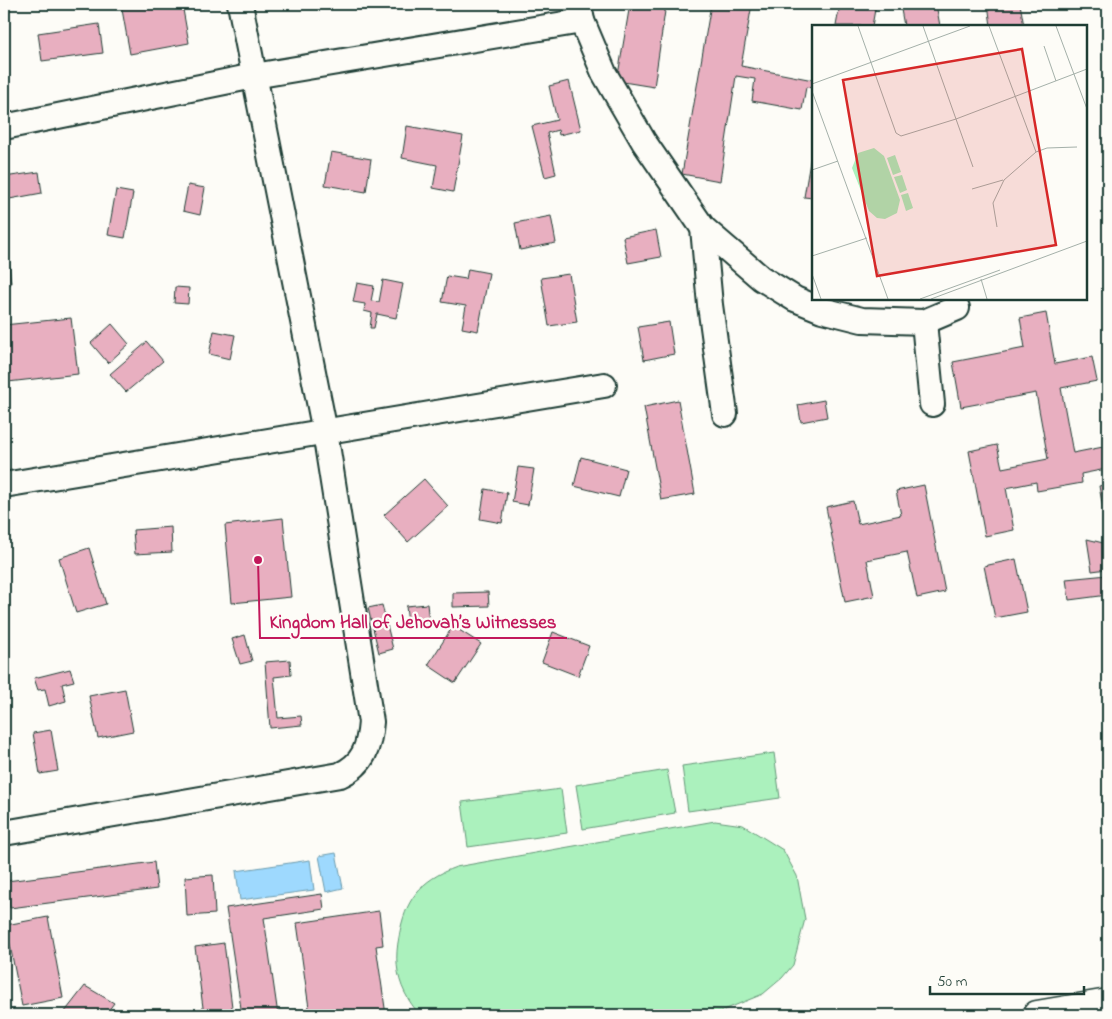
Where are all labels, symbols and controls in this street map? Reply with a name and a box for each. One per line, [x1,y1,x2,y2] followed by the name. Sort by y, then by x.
[812,25,1087,300] inset map
[260,604,567,638] callout: Kingdom Hall of Jehovah’s Witnesses
[269,610,557,639] text: Kingdom Hall of Jehovah’s Witnesses
[930,964,1083,996] scale bar
[937,971,968,993] text: 50 m

